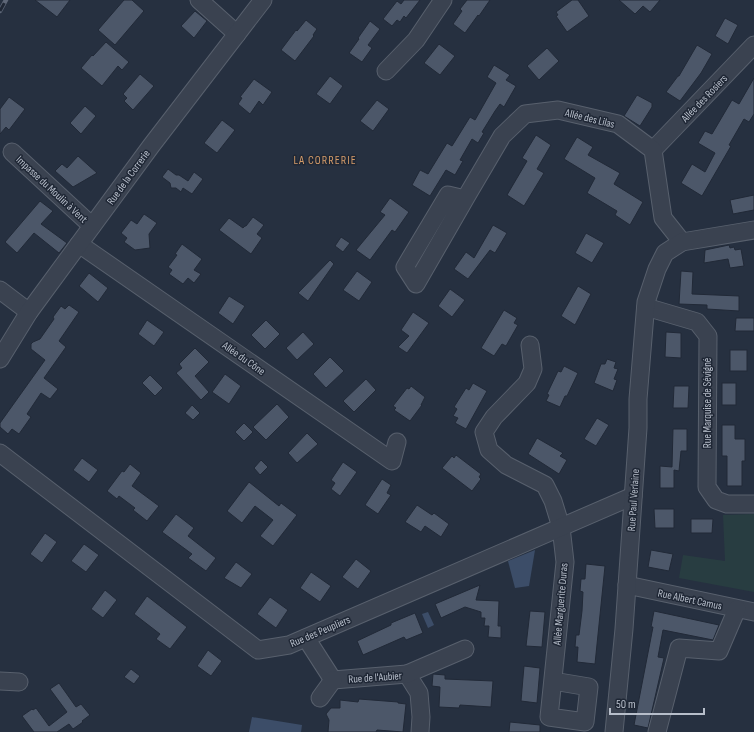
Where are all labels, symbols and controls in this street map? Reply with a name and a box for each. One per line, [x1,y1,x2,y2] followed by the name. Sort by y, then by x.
[678,72,730,126] street label: Allée des Rosiers
[563,106,616,131] street label: Allée des Lilas
[104,147,153,207] street label: Rue de la Correrie
[13,153,90,226] street label: Impasse du Moulin à Vent
[293,153,357,168] district label: LA CORRERIE
[219,338,268,378] street label: Allée du Cône
[701,358,714,448] street label: Rue Marquise de Sévigné
[625,468,642,532] street label: Rue Paul Verlaine
[550,562,571,647] street label: Allée Marguerite Duras
[657,586,723,613] street label: Rue Albert Camus
[288,613,352,650] street label: Rue des Peupliers
[348,669,402,686] street label: Rue de l'Aubier
[610,690,704,716] scale bar
[616,697,636,712] text: 50 m

